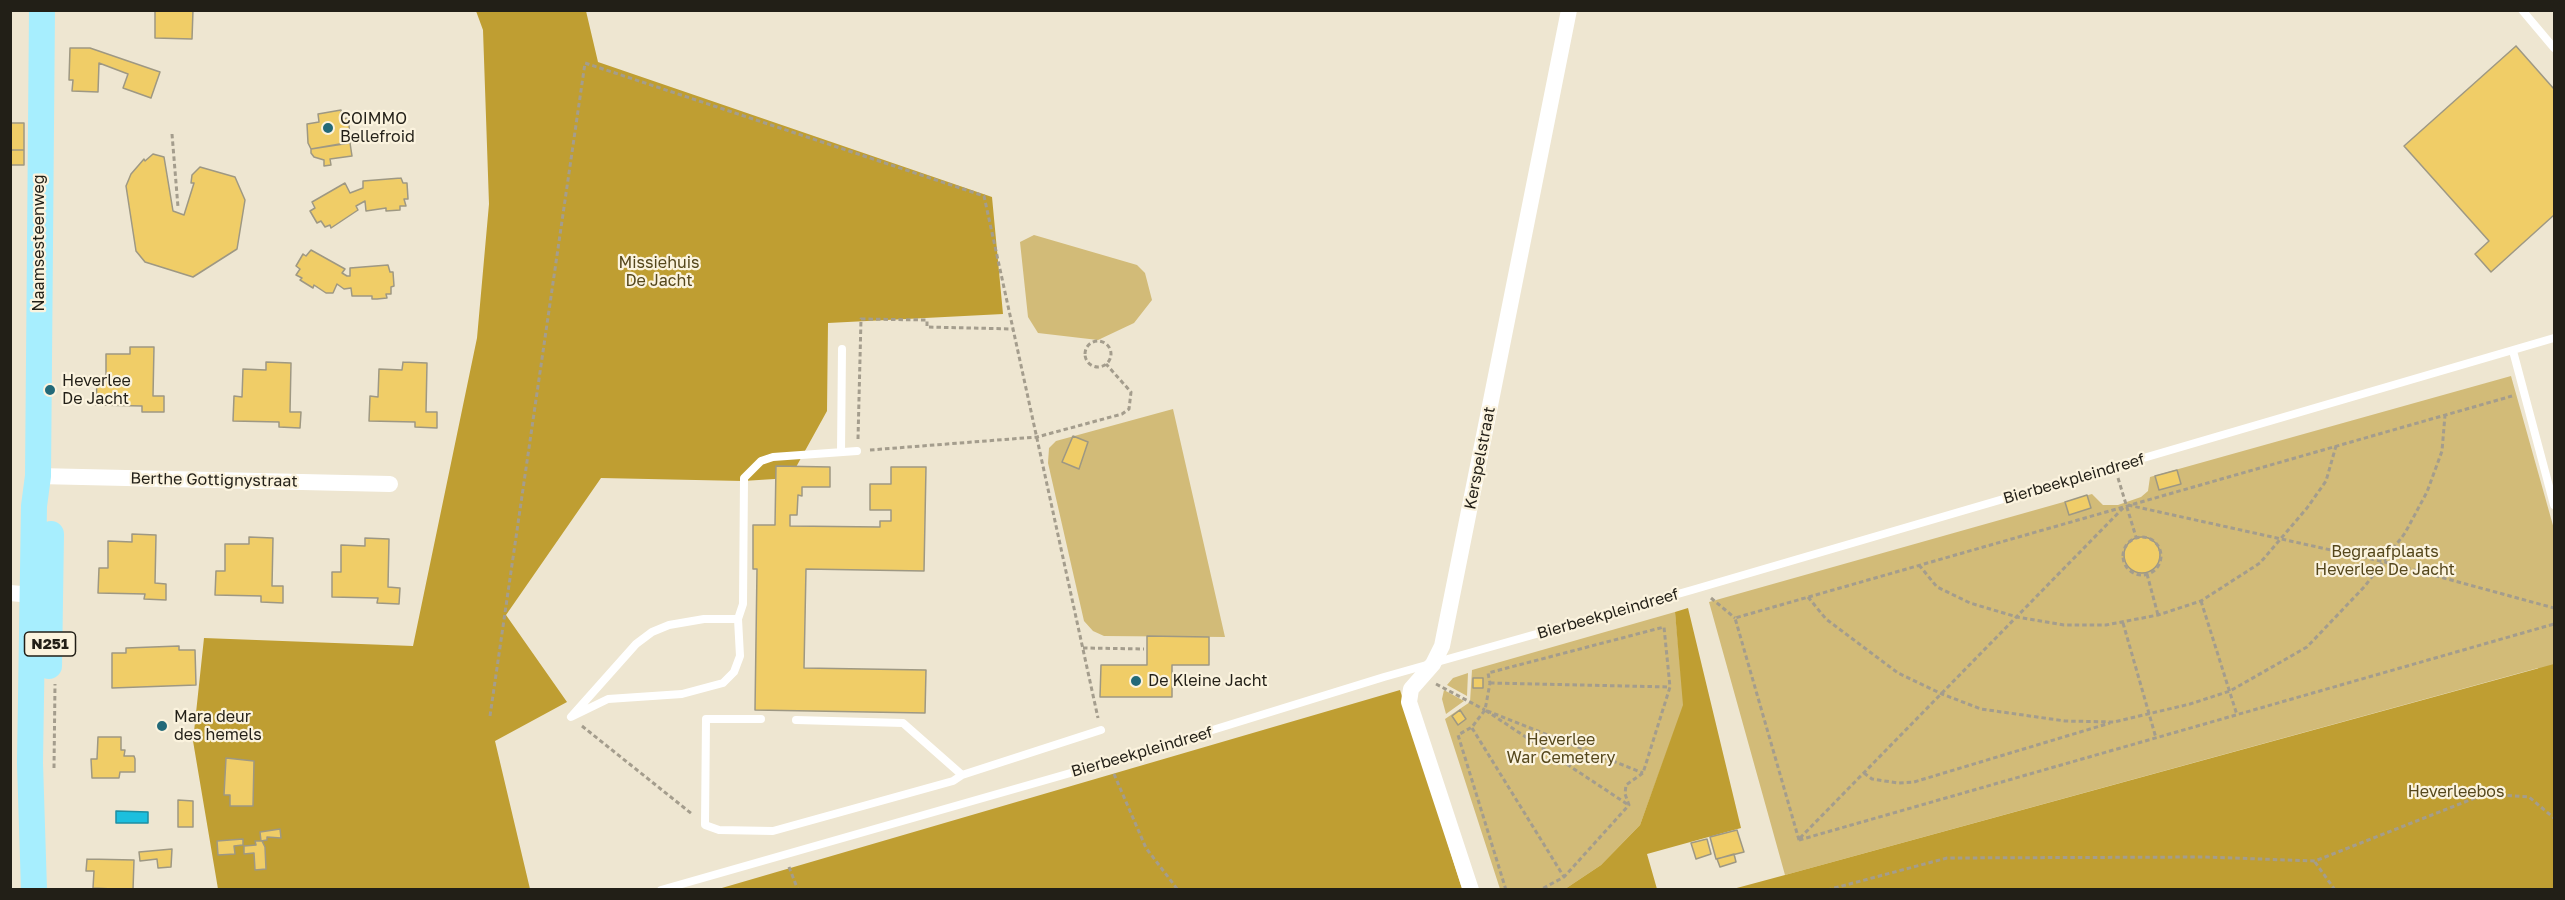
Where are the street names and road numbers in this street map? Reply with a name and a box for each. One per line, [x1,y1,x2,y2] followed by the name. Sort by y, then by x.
[29,174,49,312] street label: Naamsesteenweg
[1461,405,1499,511] street label: Kerspelstraat
[2001,450,2147,508] street label: Bierbeekpleindreef
[130,469,298,491] street label: Berthe Gottignystraat
[1535,585,1681,643] street label: Bierbeekpleindreef
[25,632,76,656] road number: N251
[1069,723,1215,781] street label: Bierbeekpleindreef

